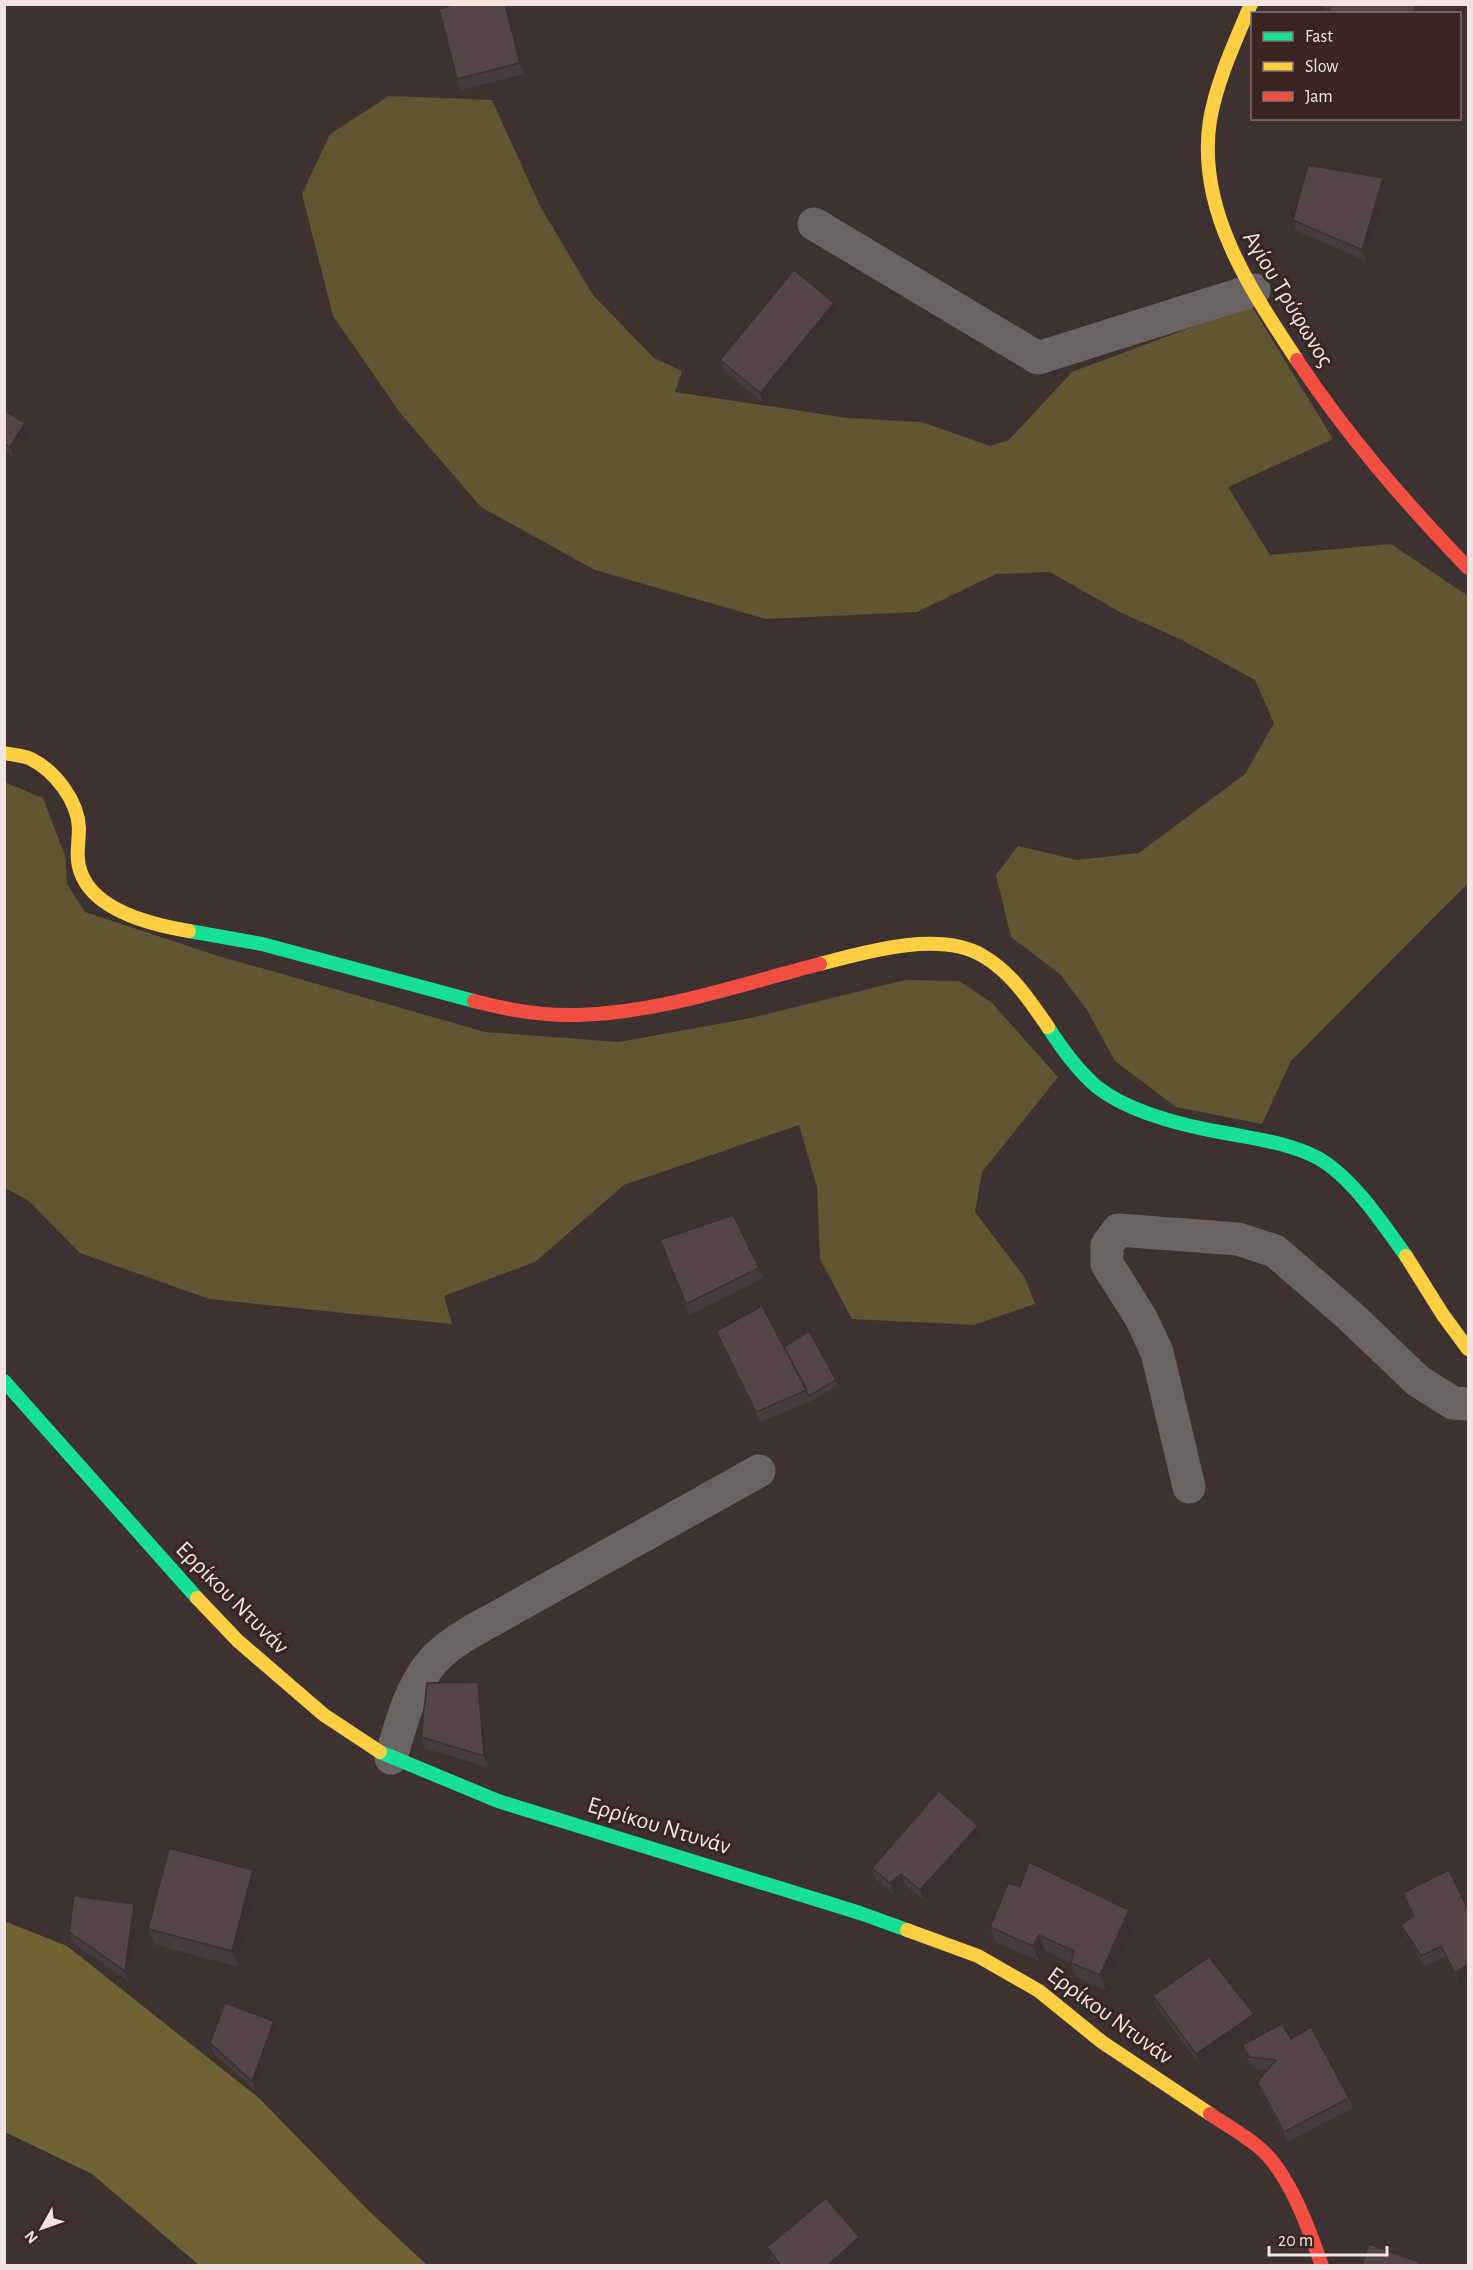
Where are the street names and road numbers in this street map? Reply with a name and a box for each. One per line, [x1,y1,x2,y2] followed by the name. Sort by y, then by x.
[1238,227,1338,371] street label: Αγίου Τρύφωνος
[171,1537,293,1659] street label: Ερρίκου Ντυνάν
[585,1793,733,1859] street label: Ερρίκου Ντυνάν
[1043,1963,1177,2069] street label: Ερρίκου Ντυνάν

